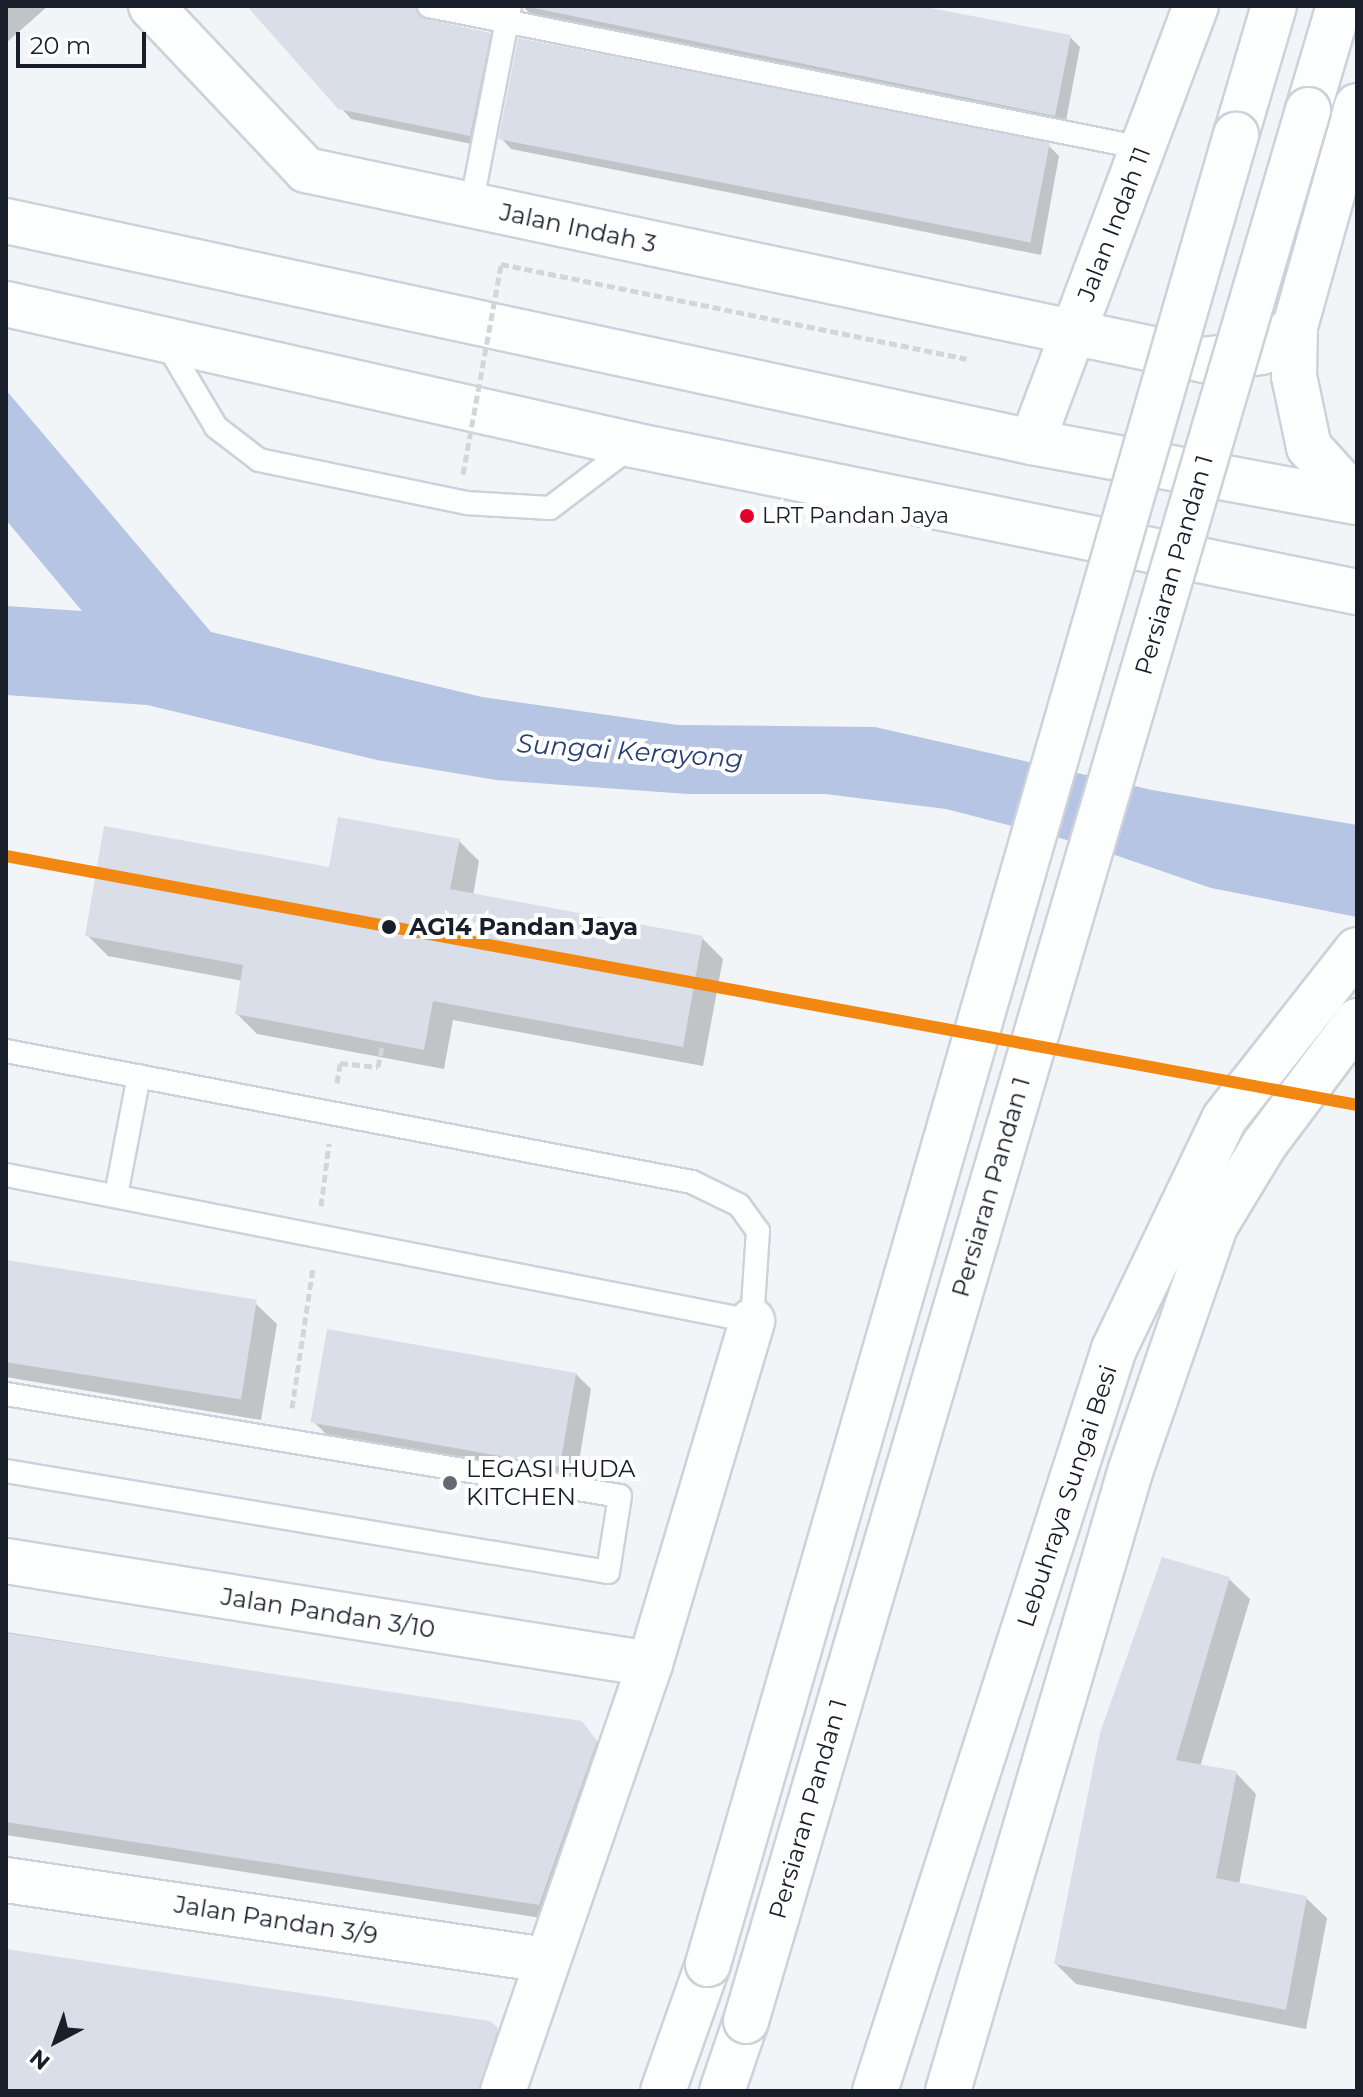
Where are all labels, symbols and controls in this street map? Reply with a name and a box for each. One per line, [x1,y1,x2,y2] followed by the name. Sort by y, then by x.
[20,16,150,66] scale bar
[30,31,91,60] text: 20 m
[1071,143,1157,305] street label: Jalan Indah 11
[497,197,659,259] street label: Jalan Indah 3
[1129,452,1219,678] street label: Persiaran Pandan 1
[762,503,949,529] place label: LRT Pandan Jaya
[739,508,755,524] marker: LRT Pandan Jaya
[516,729,744,775] water label: Sungai Kerayong
[409,913,638,941] place label: AG14 Pandan Jaya
[376,914,402,940] marker: AG14 Pandan Jaya
[946,1074,1036,1300] street label: Persiaran Pandan 1
[1011,1361,1123,1631] street label: Lebuhraya Sungai Besi
[466,1455,636,1511] place label: LEGASI HUDA KITCHEN
[441,1474,459,1492] marker: LEGASI HUDA KITCHEN
[219,1582,437,1644] street label: Jalan Pandan 3/10
[763,1696,853,1922] street label: Persiaran Pandan 1
[172,1890,380,1950] street label: Jalan Pandan 3/9
[16,2001,96,2081] north arrow
[24,2043,55,2076] text: N

